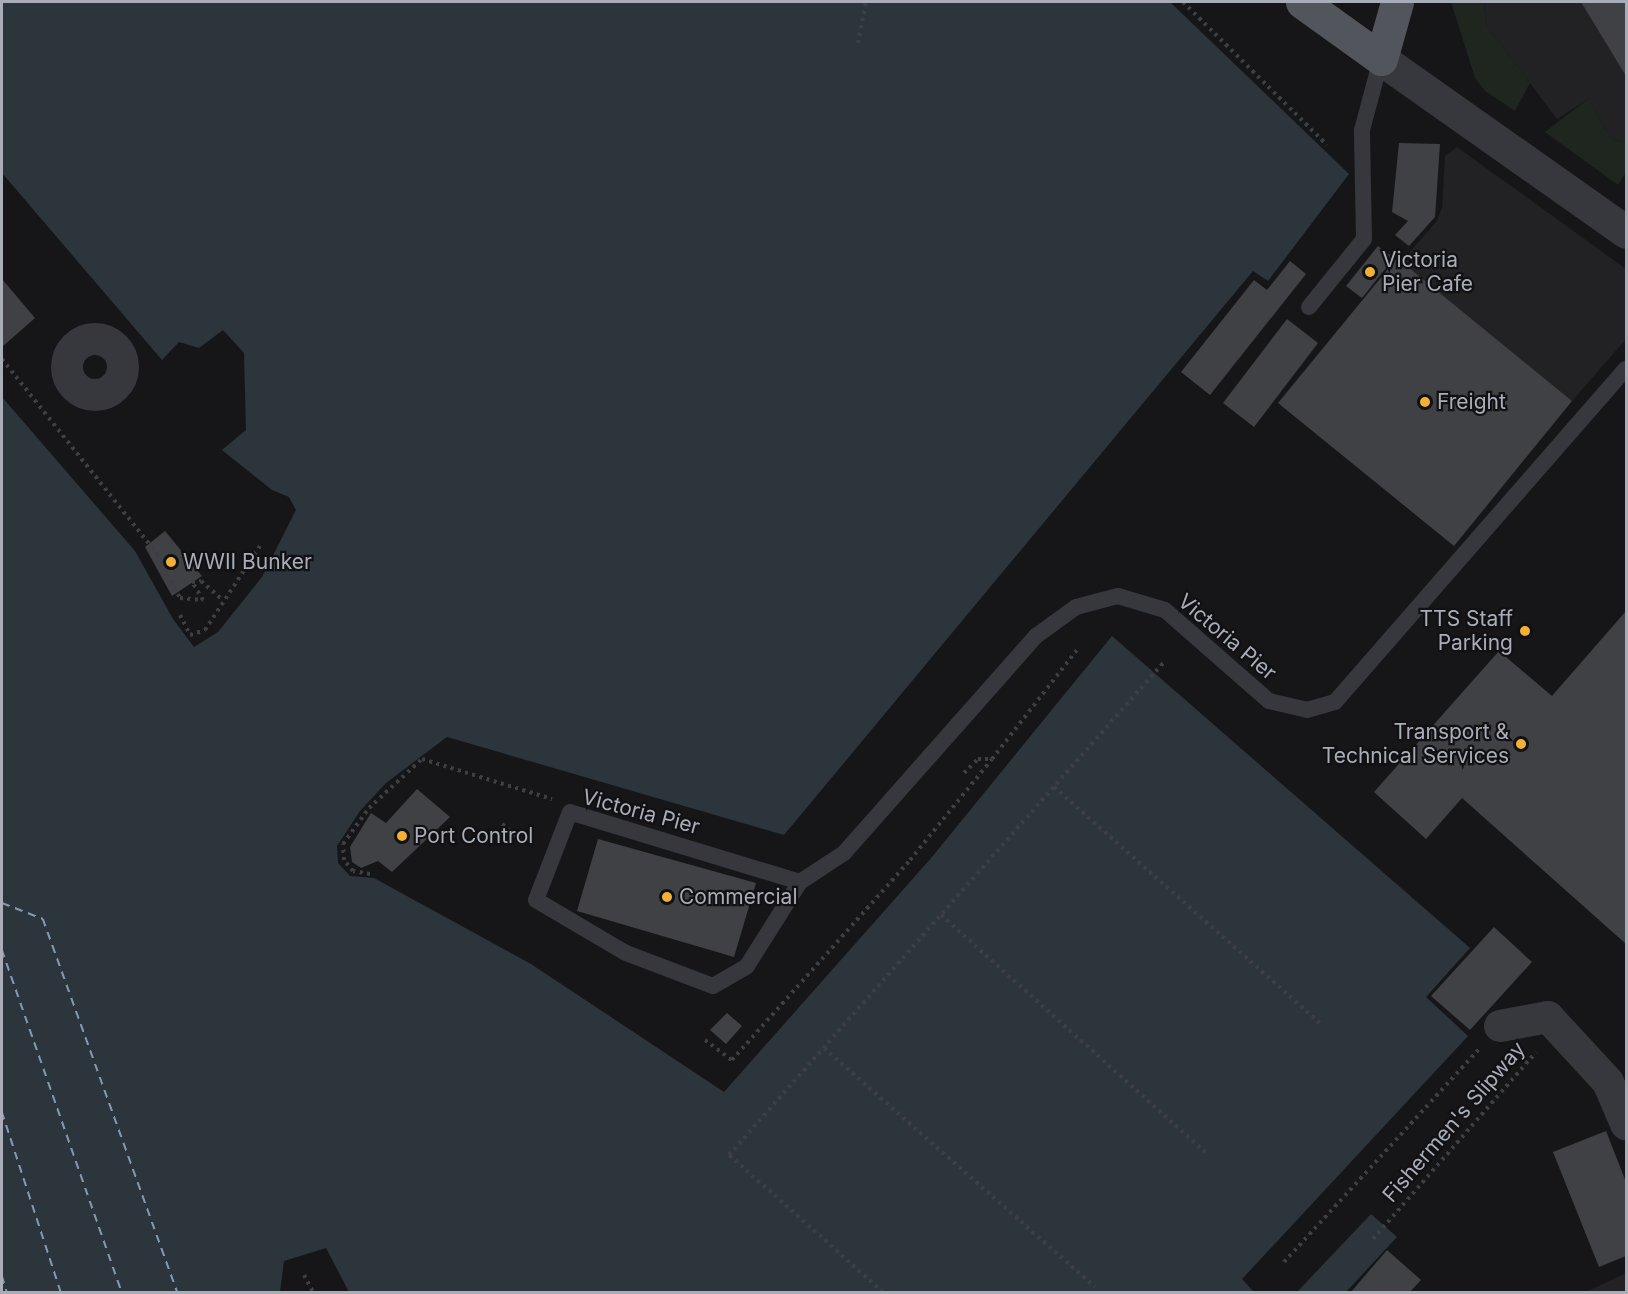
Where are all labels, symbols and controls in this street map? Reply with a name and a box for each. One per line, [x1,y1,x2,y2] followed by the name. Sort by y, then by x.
[1382,247,1473,297] place label: Victoria Pier Cafe
[1363,265,1377,279] marker: Victoria Pier Cafe
[1437,389,1506,415] place label: Freight
[1418,395,1432,409] marker: Freight
[183,549,312,575] place label: WWII Bunker
[164,555,178,569] marker: WWII Bunker
[1173,589,1281,685] street label: Victoria Pier
[1420,606,1513,656] place label: TTS Staff Parking
[1518,624,1532,638] marker: TTS Staff Parking
[1322,719,1509,769] place label: Transport & Technical Services
[1514,737,1528,751] marker: Transport & Technical Services
[580,784,702,840] street label: Victoria Pier
[414,823,533,849] place label: Port Control
[395,829,409,843] marker: Port Control
[679,884,797,910] place label: Commercial
[660,890,674,904] marker: Commercial
[1377,1037,1531,1207] street label: Fishermen's Slipway

